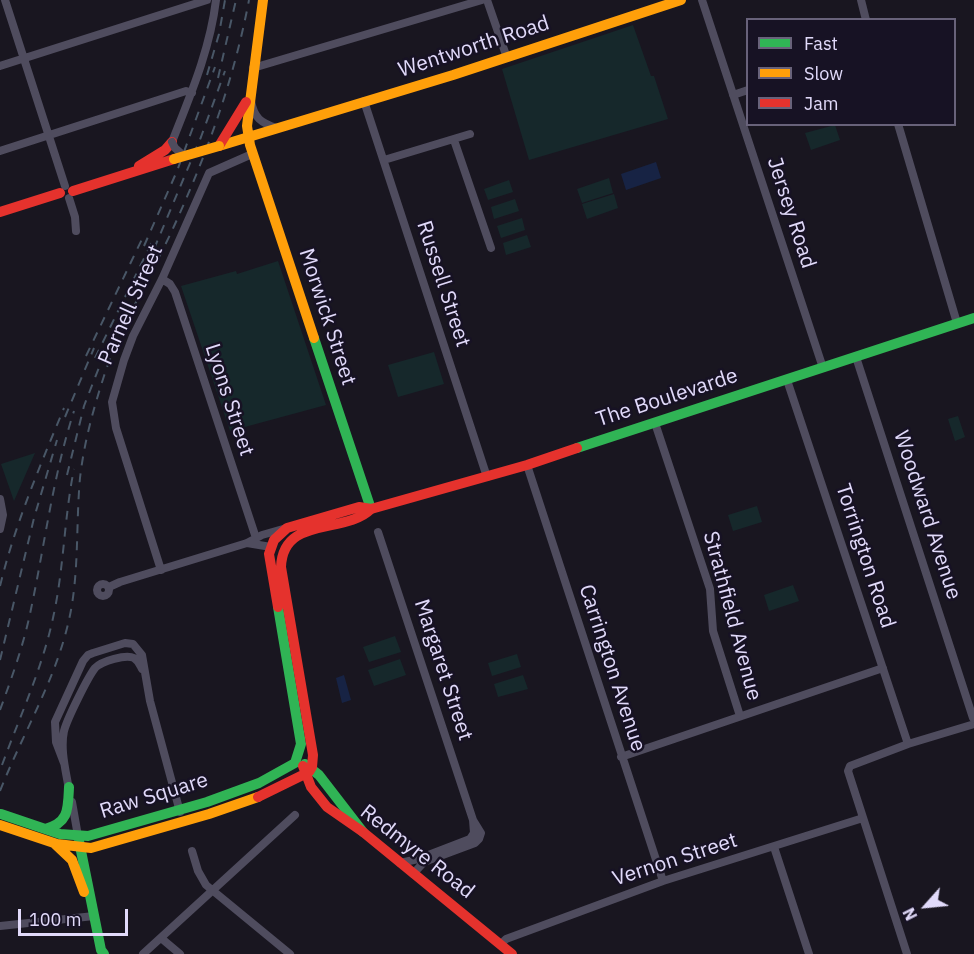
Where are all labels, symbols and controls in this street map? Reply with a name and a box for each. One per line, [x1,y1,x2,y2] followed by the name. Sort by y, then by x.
[395,11,553,83] street label: Wentworth Road
[746,18,956,126] legend
[804,32,838,55] text: Fast
[804,62,843,85] text: Slow
[804,92,839,115] text: Jam
[761,154,821,272] street label: Jersey Road
[411,218,475,350] street label: Russell Street
[93,241,169,369] street label: Parnell Street
[293,245,361,389] street label: Morwick Street
[199,341,259,459] street label: Lyons Street
[593,363,741,433] street label: The Boulevarde
[888,427,966,603] street label: Woodward Avenue
[830,481,900,631] street label: Torrington Road
[697,529,767,703] street label: Strathfield Avenue
[573,581,651,755] street label: Carrington Avenue
[408,596,478,744] street label: Margaret Street
[97,768,211,824] street label: Raw Square
[355,800,479,904] street label: Redmyre Road
[609,828,741,892] street label: Vernon Street
[896,876,956,936] north arrow
[21,897,130,935] scale bar
[898,904,922,924] text: N
[29,908,81,931] text: 100 m

